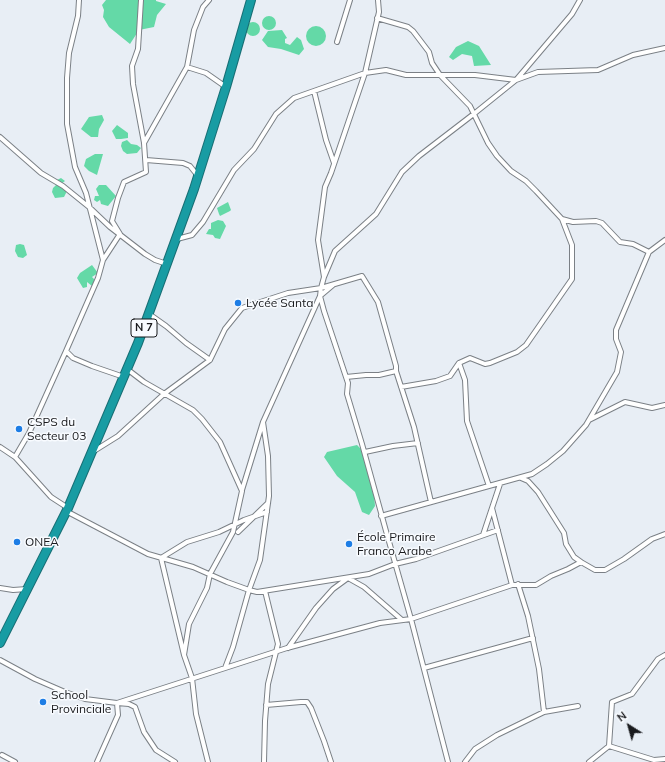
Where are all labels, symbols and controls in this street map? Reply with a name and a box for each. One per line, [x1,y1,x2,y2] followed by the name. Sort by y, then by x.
[246,296,313,310] place label: Lycée Santa
[233,298,243,308] marker: Lycée Santa
[131,319,157,337] road number: N 7
[27,415,86,443] place label: CSPS du Secteur 03
[14,424,24,434] marker: CSPS du Secteur 03
[357,530,435,558] place label: École Primaire Franco Arabe
[25,535,59,549] place label: ONEA
[12,537,22,547] marker: ONEA
[344,539,354,549] marker: École Primaire Franco Arabe
[51,688,111,716] place label: School Provinciale
[38,697,48,707] marker: School Provinciale
[609,706,649,746] north arrow
[614,708,629,725] text: N

